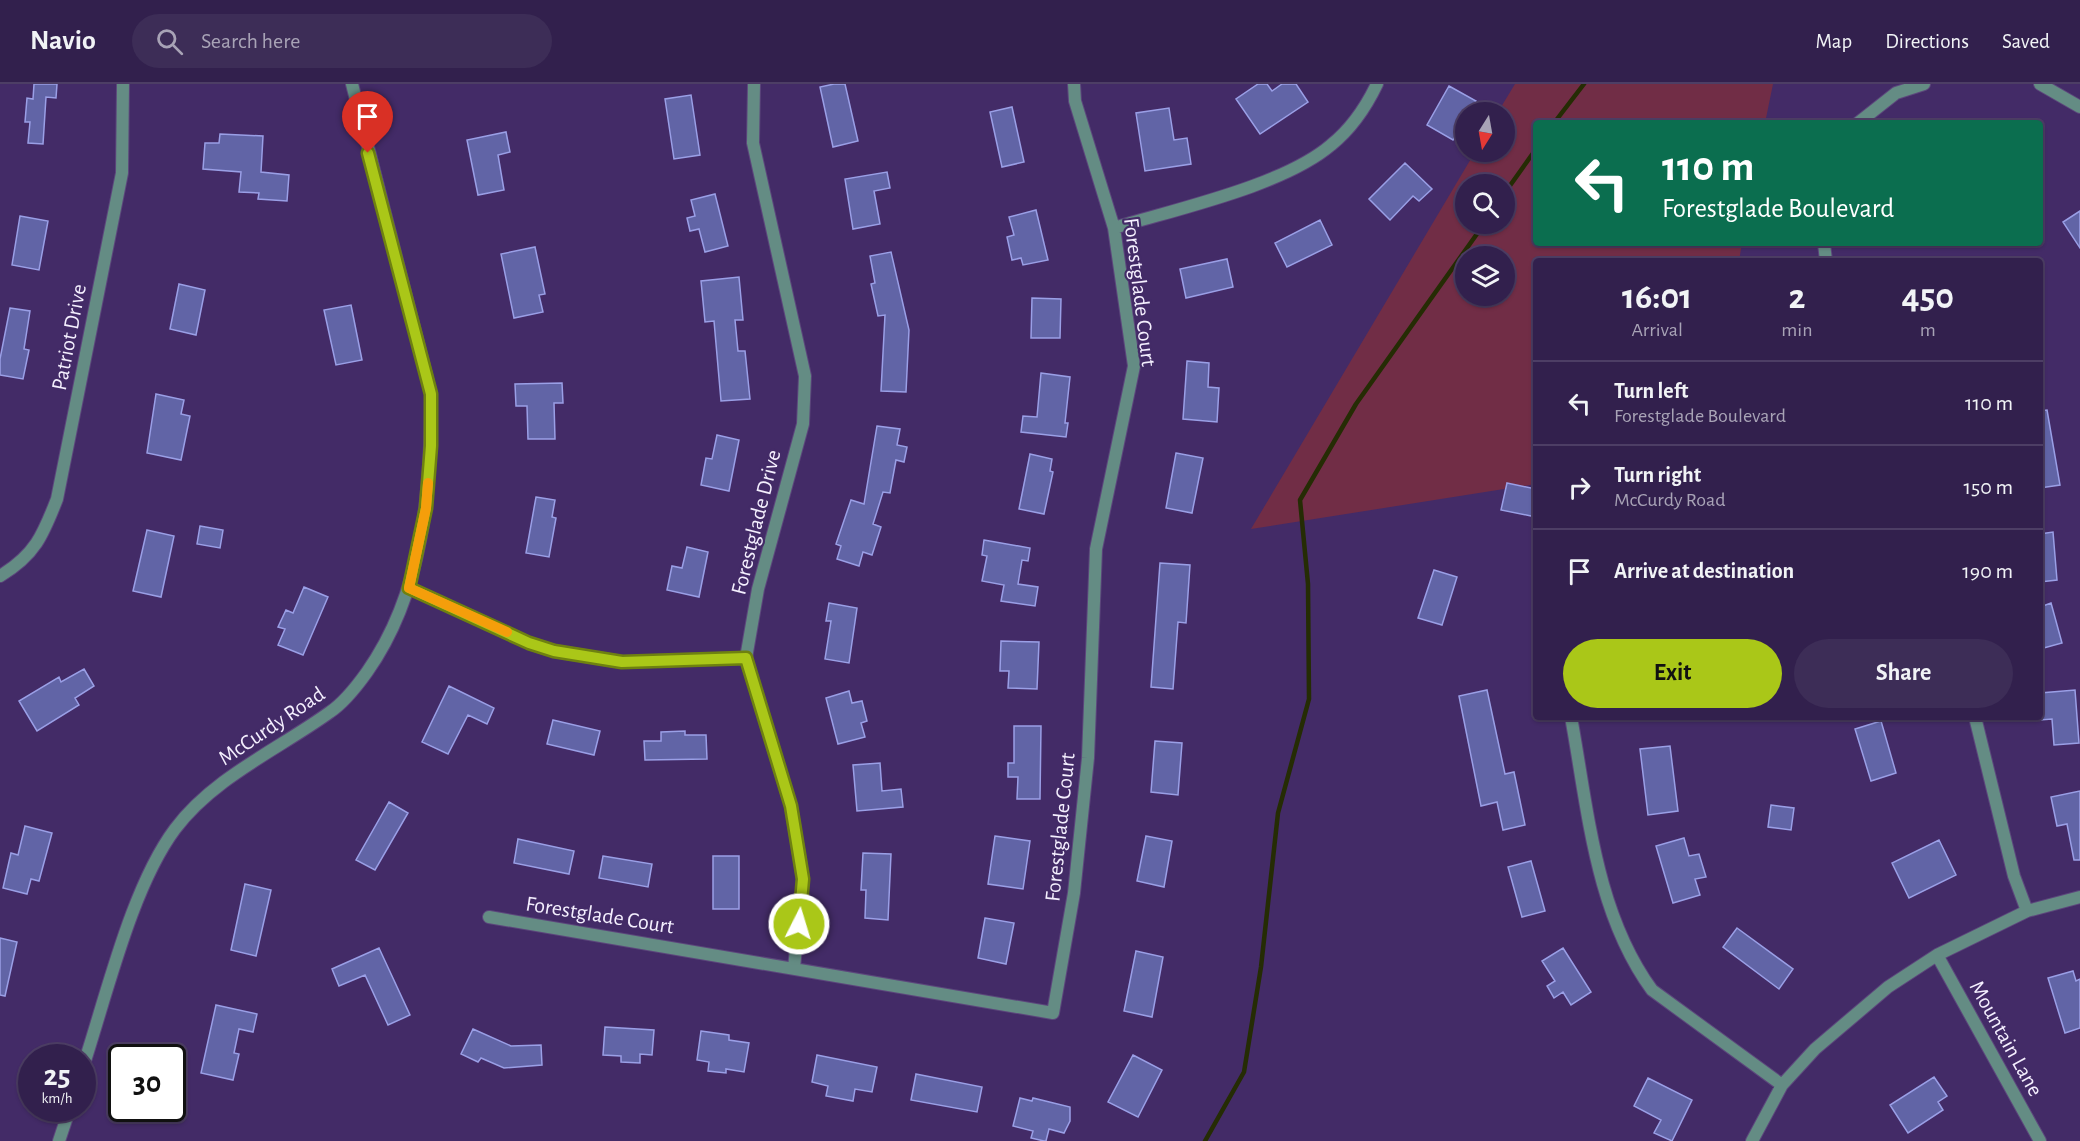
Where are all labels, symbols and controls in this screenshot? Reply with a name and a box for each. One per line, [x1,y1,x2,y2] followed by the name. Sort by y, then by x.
[132,14,552,68] search box
[153,25,186,58] icon: search
[30,27,96,55] text: Navio
[201,30,300,52] text: Search here
[1816,31,1852,52] text: Map
[1885,31,1969,52] text: Directions
[2002,31,2050,52] text: Saved
[342,91,393,153] pin
[351,100,384,133] icon: arrive
[1455,102,1515,162] north arrow
[1455,102,1515,306] map controls
[1563,144,1641,222] icon: left
[1662,146,1754,188] text: 110 m
[1455,174,1515,234] button: search
[1662,195,1894,222] text: Forestglade Boulevard
[1120,217,1160,368] street label: Forestglade Court
[1455,246,1515,306] button: layers
[1622,279,1692,315] text: 16:01
[1788,279,1805,315] text: 2
[1902,279,1954,315] text: 450
[48,282,90,392] street label: Patriot Drive
[1631,320,1683,340] text: Arrival
[1781,320,1813,340] text: min
[1920,320,1936,340] text: m
[1614,380,1688,402] text: Turn left
[1563,387,1596,420] icon: left
[1965,392,2013,414] text: 110 m
[1614,406,1786,426] text: Forestglade Boulevard
[727,448,785,597] street label: Forestglade Drive
[1614,464,1701,486] text: Turn right
[1563,471,1596,504] icon: right
[1963,476,2013,498] text: 150 m
[1614,490,1726,510] text: McCurdy Road
[1563,555,1596,588] icon: arrive
[1614,560,1794,582] text: Arrive at destination
[1962,560,2013,582] text: 190 m
[1563,639,1782,708] button: Exit
[1794,639,2013,708] button: Share
[215,682,329,769] street label: McCurdy Road
[1041,752,1079,903] street label: Forestglade Court
[524,892,675,938] street label: Forestglade Court
[767,892,831,956] position arrow
[1965,977,2047,1100] street label: Mountain Lane
[108,1044,186,1122] speed limit sign: 30
[43,1061,71,1091] text: 25
[42,1091,72,1106] text: km/h

